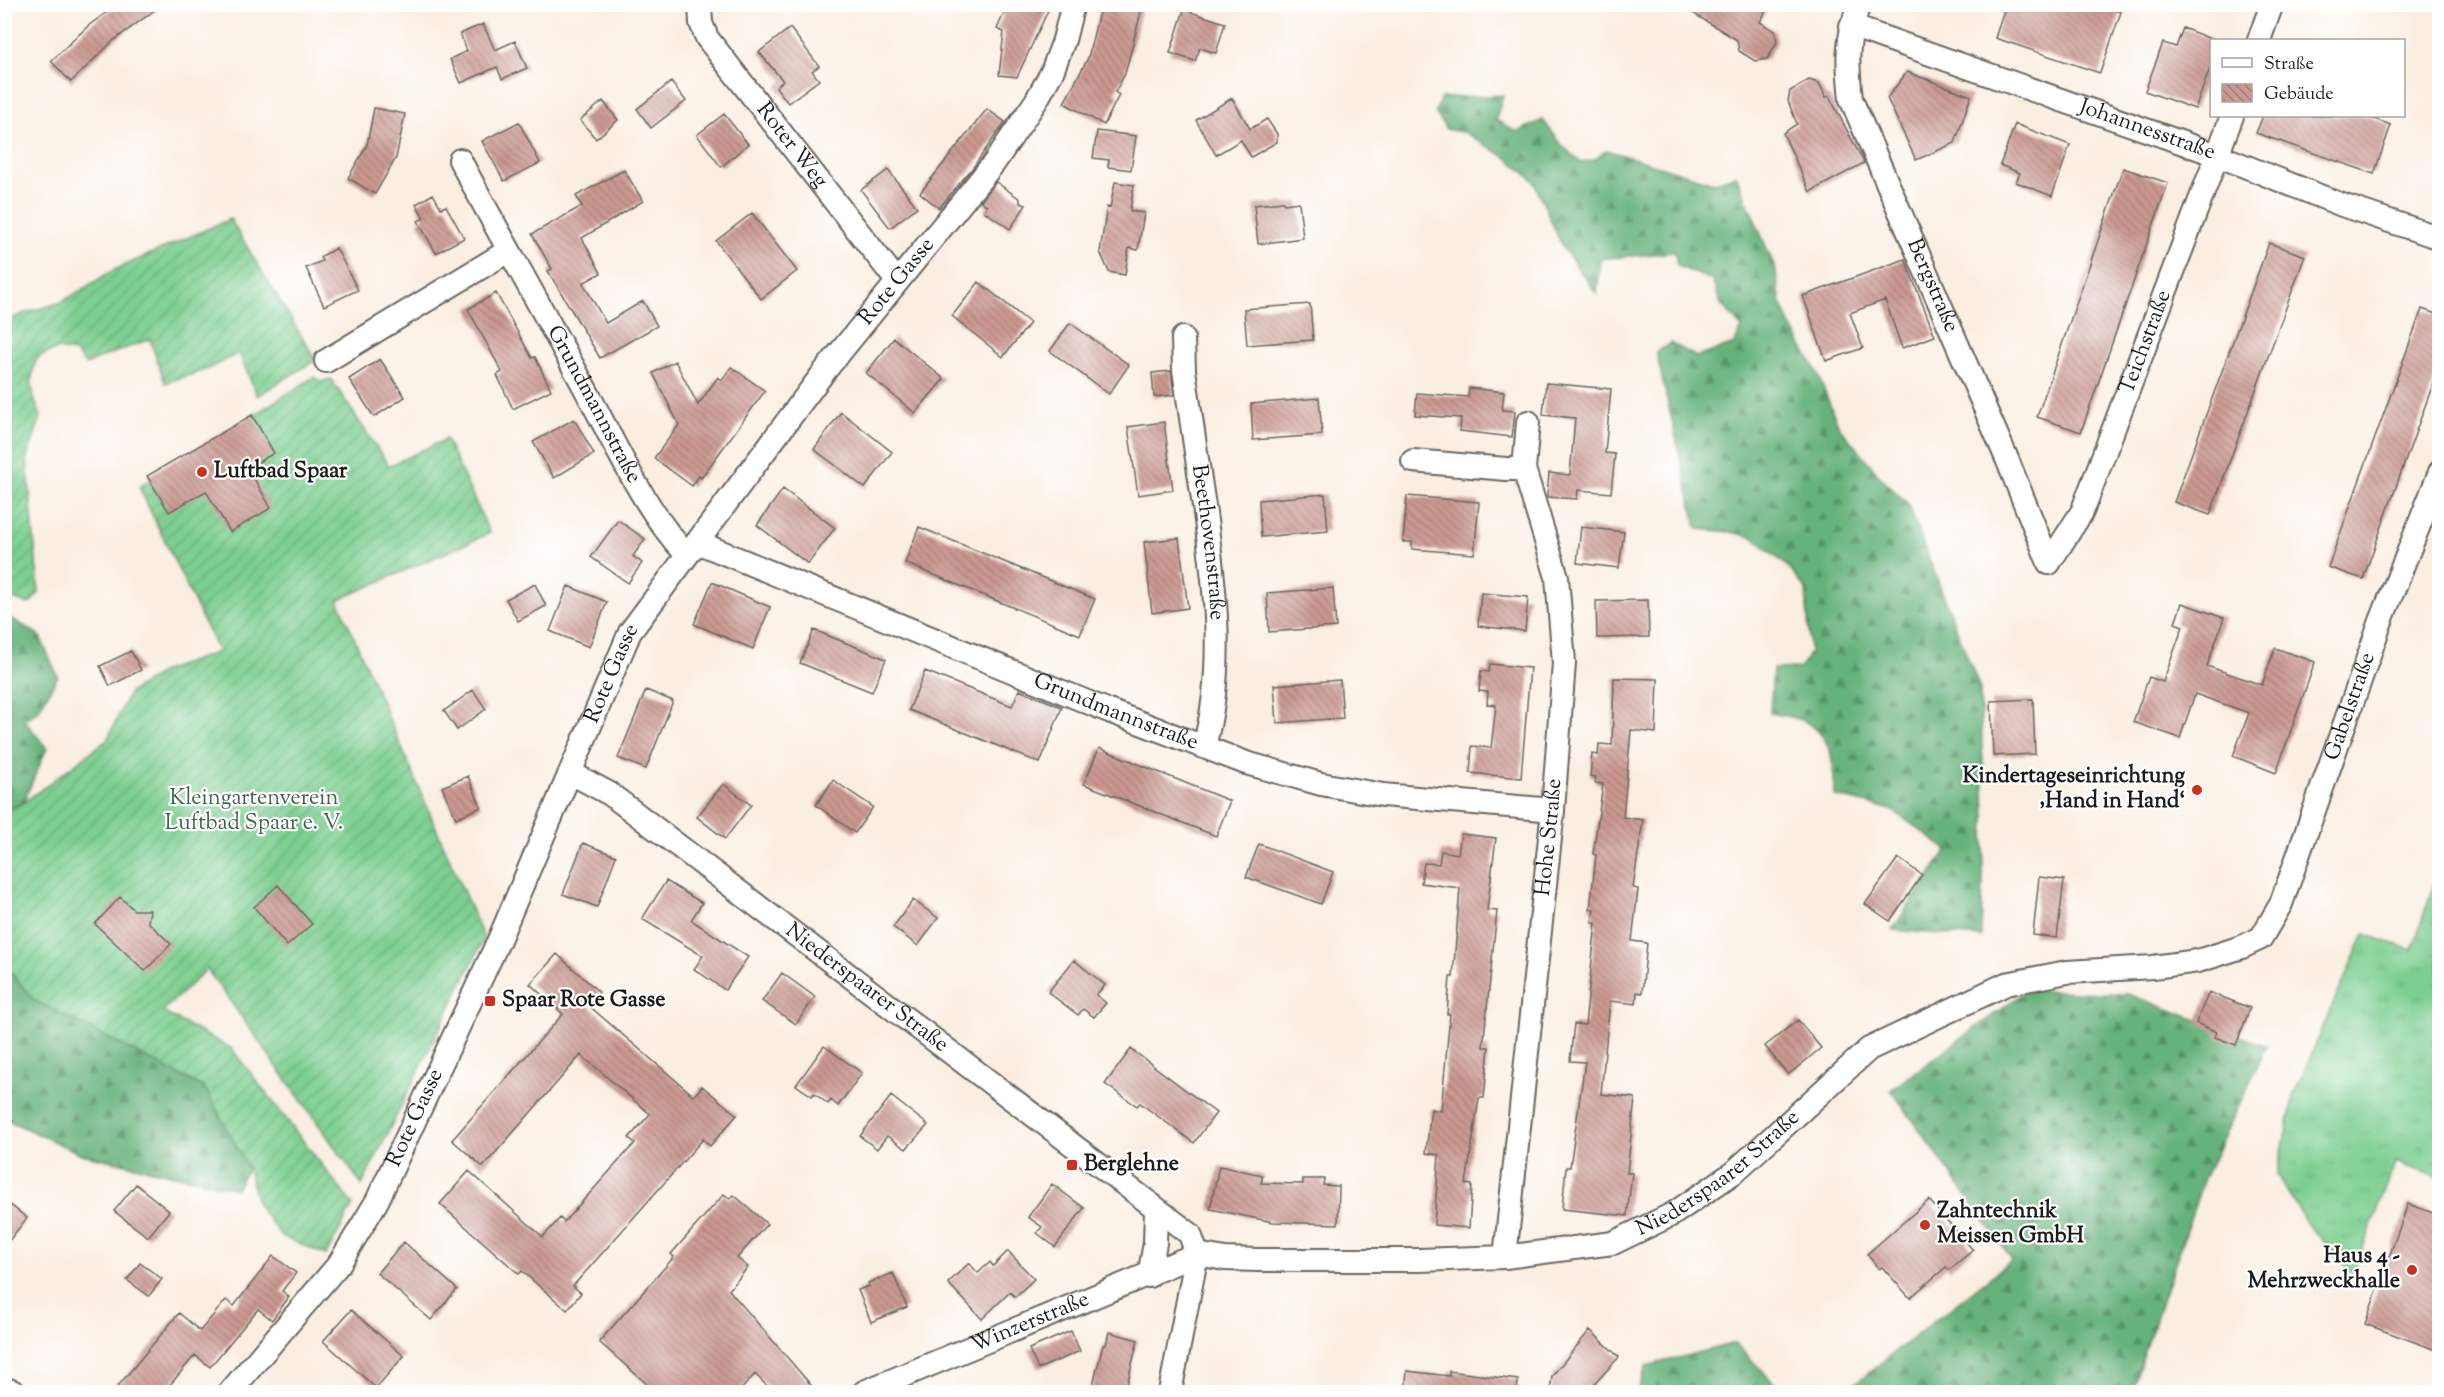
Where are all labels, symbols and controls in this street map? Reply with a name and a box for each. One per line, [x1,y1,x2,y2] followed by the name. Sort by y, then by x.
[2210,39,2405,117] legend
[2264,52,2314,78] text: Straße
[2264,82,2334,108] text: Gebäude
[2074,91,2220,169] street label: Johannesstraße
[748,96,835,196] street label: Roter Weg
[852,231,943,333] street label: Rote Gasse
[1897,234,1966,338] street label: Bergstraße
[2112,286,2181,399] street label: Teichstraße
[538,320,649,490] street label: Grundmannstraße
[214,456,348,488] place label: Luftbad Spaar
[1182,462,1232,621] street label: Beethovenstraße
[195,465,209,479] marker: Luftbad Spaar
[577,617,647,729] street label: Rote Gasse
[2317,648,2385,765] street label: Gabelstraße
[1028,666,1203,759] street label: Grundmannstraße
[1963,761,2185,818] place label: Kindertageseinrichtung ‚Hand in Hand‘
[1528,777,1571,898] street label: Hohe Straße
[165,783,343,840] park label: Kleingartenverein Luftbad Spaar e. V.
[2190,783,2204,797] marker: Kindertageseinrichtung ‚Hand in Hand‘
[778,916,955,1061] street label: Niederspaarer Straße
[502,985,665,1017] place label: Spaar Rote Gasse
[483,994,497,1008] marker: Spaar Rote Gasse
[379,1064,452,1173] street label: Rote Gasse
[1631,1103,1808,1245] street label: Niederspaarer Straße
[1084,1149,1179,1181] place label: Berglehne
[1065,1158,1079,1172] marker: Berglehne
[1937,1196,2085,1253] place label: Zahntechnik Meissen GmbH
[1918,1218,1932,1232] marker: Zahntechnik Meissen GmbH
[2247,1241,2400,1298] place label: Haus 4 - Mehrzweckhalle
[2405,1263,2419,1277] marker: Haus 4 - Mehrzweckhalle
[966,1284,1095,1362] street label: Winzerstraße

